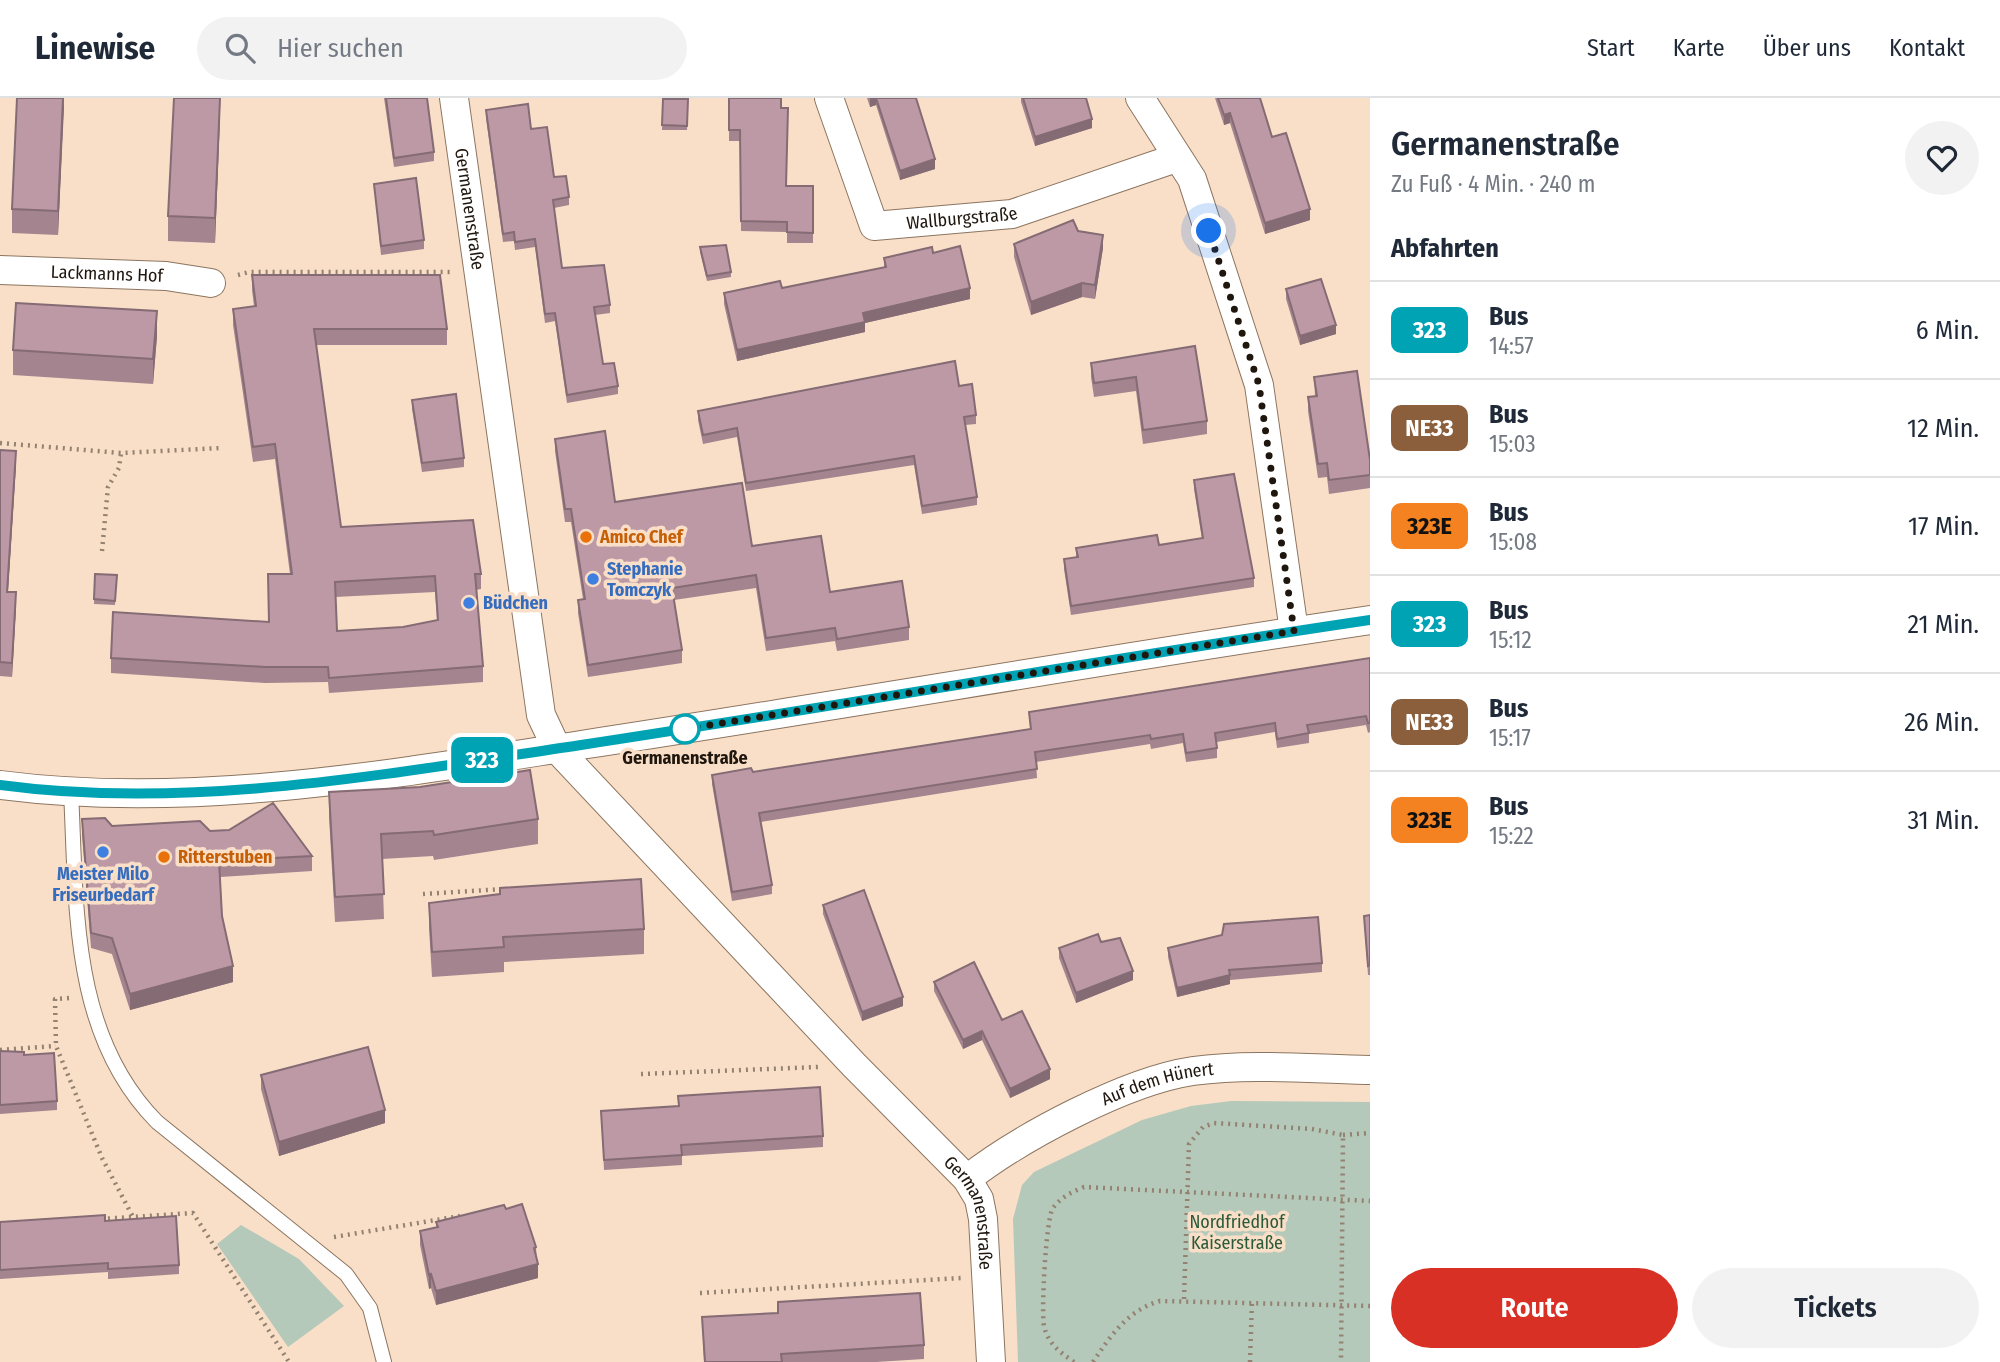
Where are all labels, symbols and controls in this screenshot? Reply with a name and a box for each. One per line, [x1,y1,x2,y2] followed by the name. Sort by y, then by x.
[197,17,687,80] search box
[35,28,155,68] text: Linewise
[221,29,259,67] icon: search
[277,33,404,64] text: Hier suchen
[1587,34,1635,62] text: Start
[1673,34,1725,62] text: Karte
[1763,34,1851,62] text: Über uns
[1889,34,1965,62] text: Kontakt
[1905,121,1979,195] button: heart
[1391,124,1620,164] text: Germanenstraße
[450,147,489,271] street label: Germanenstraße
[1391,170,1595,198] text: Zu Fuß · 4 Min. · 240 m
[906,202,1021,234] street label: Wallburgstraße
[1191,213,1226,248] your location
[1391,233,1499,264] text: Abfahrten
[50,261,165,287] street label: Lackmanns Hof
[1489,301,1528,332] text: Bus
[1916,315,1979,346] text: 6 Min.
[1413,316,1446,344] text: 323
[1489,332,1533,360] text: 14:57
[1489,399,1528,430] text: Bus
[1907,413,1979,444] text: 12 Min.
[1405,414,1454,442] text: NE33
[1489,430,1536,458] text: 15:03
[1489,497,1528,528] text: Bus
[1908,511,1979,542] text: 17 Min.
[1407,512,1452,540] text: 323E
[599,526,685,548] place label: Amico Chef
[1489,528,1537,556] text: 15:08
[578,529,594,545] marker: Amico Chef
[607,558,683,601] place label: Stephanie Tomczyk
[585,571,601,587] marker: Stephanie Tomczyk
[483,592,548,614] place label: Büdchen
[461,595,477,611] marker: Büdchen
[1489,595,1528,626] text: Bus
[1908,609,1979,640] text: 21 Min.
[1413,610,1446,638] text: 323
[1489,626,1532,654] text: 15:12
[1489,693,1528,724] text: Bus
[1904,707,1979,738] text: 26 Min.
[1405,708,1454,736] text: NE33
[670,714,700,744] marker: Germanenstraße
[1489,724,1531,752] text: 15:17
[442,737,522,783] line badge: 323
[465,746,499,774] text: 323
[622,747,748,769] place label: Germanenstraße
[1489,791,1528,822] text: Bus
[1907,805,1979,836] text: 31 Min.
[1407,806,1452,834] text: 323E
[1489,822,1534,850] text: 15:22
[95,844,111,860] marker: Meister Milo Friseurbedarf
[178,846,273,868] place label: Ritterstuben
[156,849,172,865] marker: Ritterstuben
[52,863,156,906] place label: Meister Milo Friseurbedarf
[1098,1058,1215,1110] street label: Auf dem Hünert
[939,1151,997,1270] street label: Germanenstraße
[1189,1211,1286,1254] park label: Nordfriedhof Kaiserstraße
[1391,1268,1678,1348] button: Route
[1692,1268,1979,1348] button: Tickets

